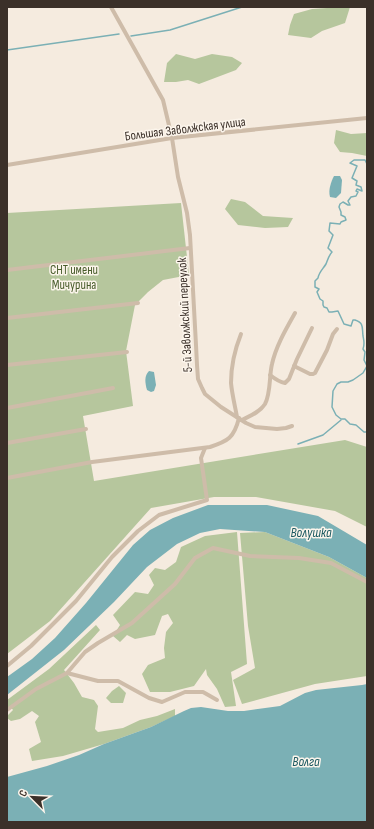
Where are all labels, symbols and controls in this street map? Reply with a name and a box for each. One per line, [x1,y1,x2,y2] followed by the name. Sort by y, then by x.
[124,114,246,144] street label: Большая Заволжская улица
[174,257,196,373] street label: 5-й Заволжский переулок
[50,262,98,293] park label: СНТ имени Мичурина
[290,524,332,541] water label: Волушка
[292,753,320,770] water label: Волга
[12,777,52,817] north arrow
[16,788,31,798] text: С

